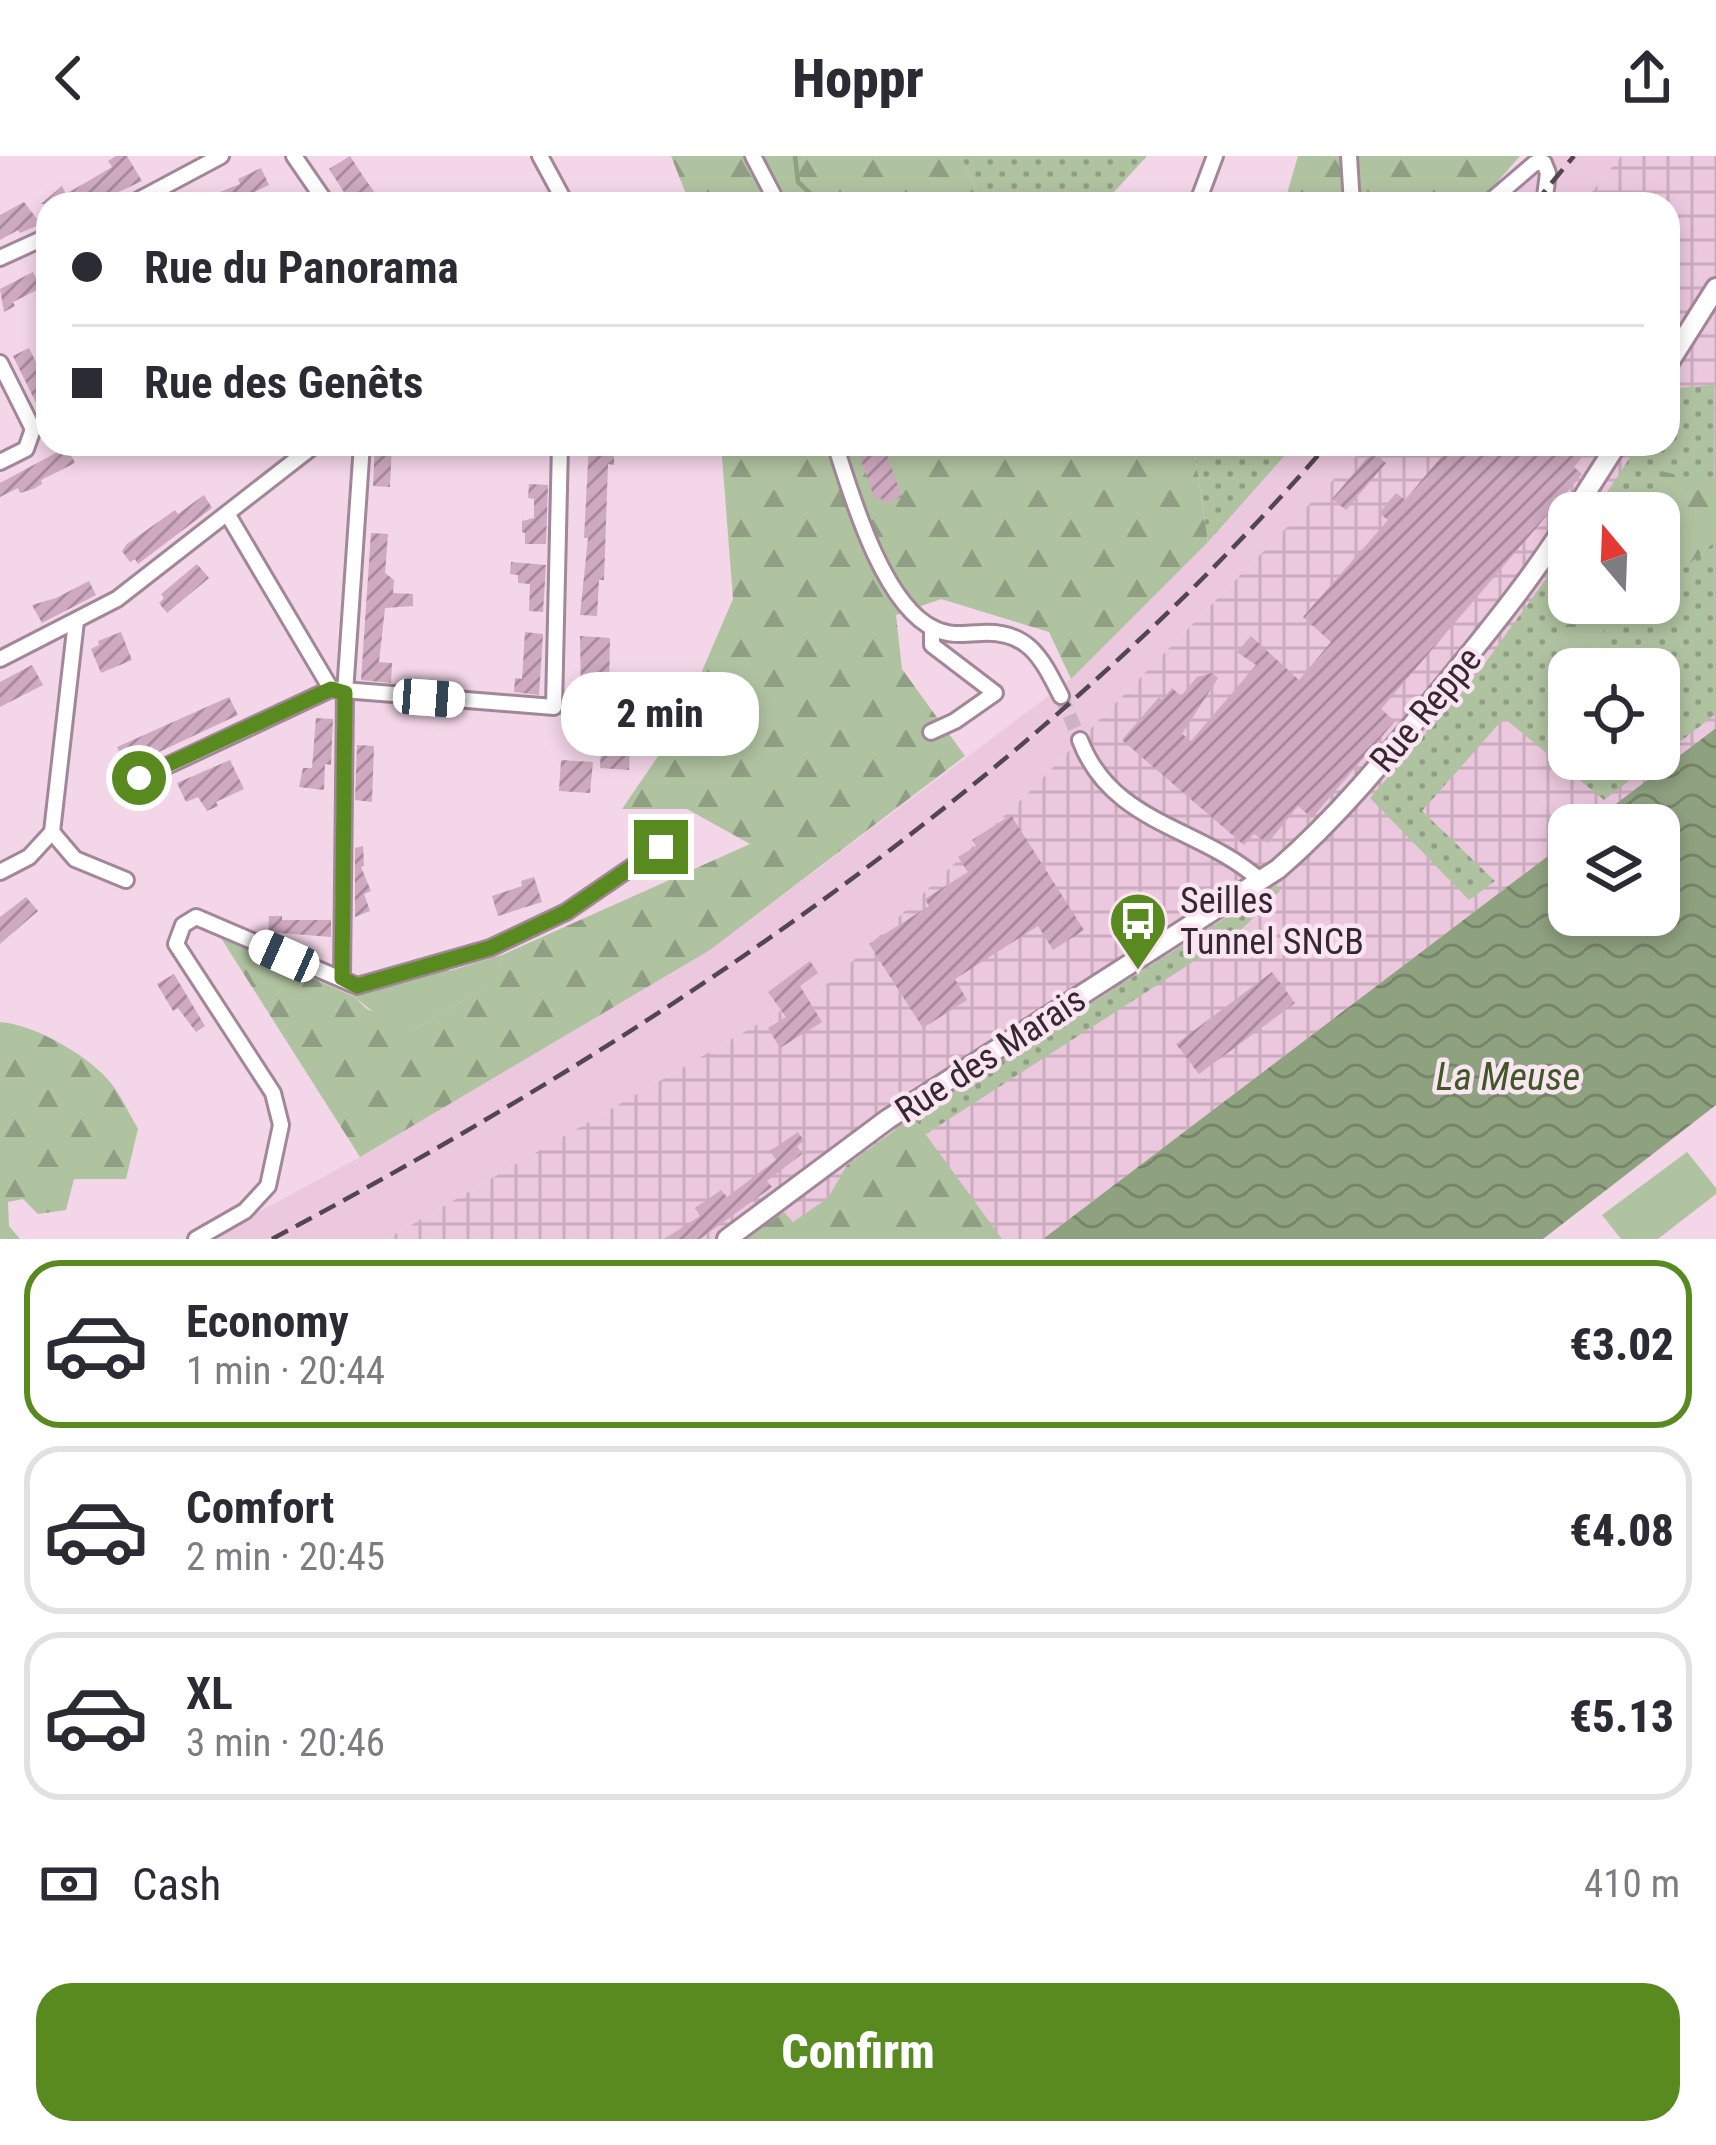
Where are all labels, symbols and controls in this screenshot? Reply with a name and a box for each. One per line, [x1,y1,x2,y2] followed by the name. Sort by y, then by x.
[36,45,102,111] icon: back
[1614,45,1680,111] icon: share
[792,47,924,110] text: Hoppr
[144,241,459,294] text: Rue du Panorama
[144,356,423,409] text: Rue des Genêts
[1548,492,1680,624] north arrow
[1548,492,1680,936] map controls
[1361,639,1490,781] street label: Rue Reppe
[1548,648,1680,780] button: locate
[562,673,760,757] callout: 2 min
[392,678,466,718] car
[617,691,703,737] text: 2 min
[112,751,166,805] route start
[1548,804,1680,936] button: layers
[634,820,688,874] route end
[1180,880,1364,963] place label: Seilles Tunnel SNCB
[1107,890,1169,972] bus stop icon: Seilles Tunnel SNCB
[244,925,324,987] car
[888,978,1093,1132] street label: Rue des Marais
[1436,1054,1580,1100] water label: La Meuse
[42,1290,150,1398] icon: car
[186,1295,349,1348] text: Economy
[1569,1318,1674,1371] text: €3.02
[186,1348,385,1394] text: 1 min · 20:44
[42,1476,150,1584] icon: car
[186,1481,334,1534] text: Comfort
[1569,1504,1674,1557] text: €4.08
[186,1534,385,1580] text: 2 min · 20:45
[42,1662,150,1770] icon: car
[186,1667,233,1720] text: XL
[1569,1690,1674,1743] text: €5.13
[186,1720,385,1766] text: 3 min · 20:46
[36,1851,102,1917] icon: cash
[132,1858,221,1911] text: Cash
[1584,1861,1680,1907] text: 410 m
[36,1983,1680,2121] button: Confirm

